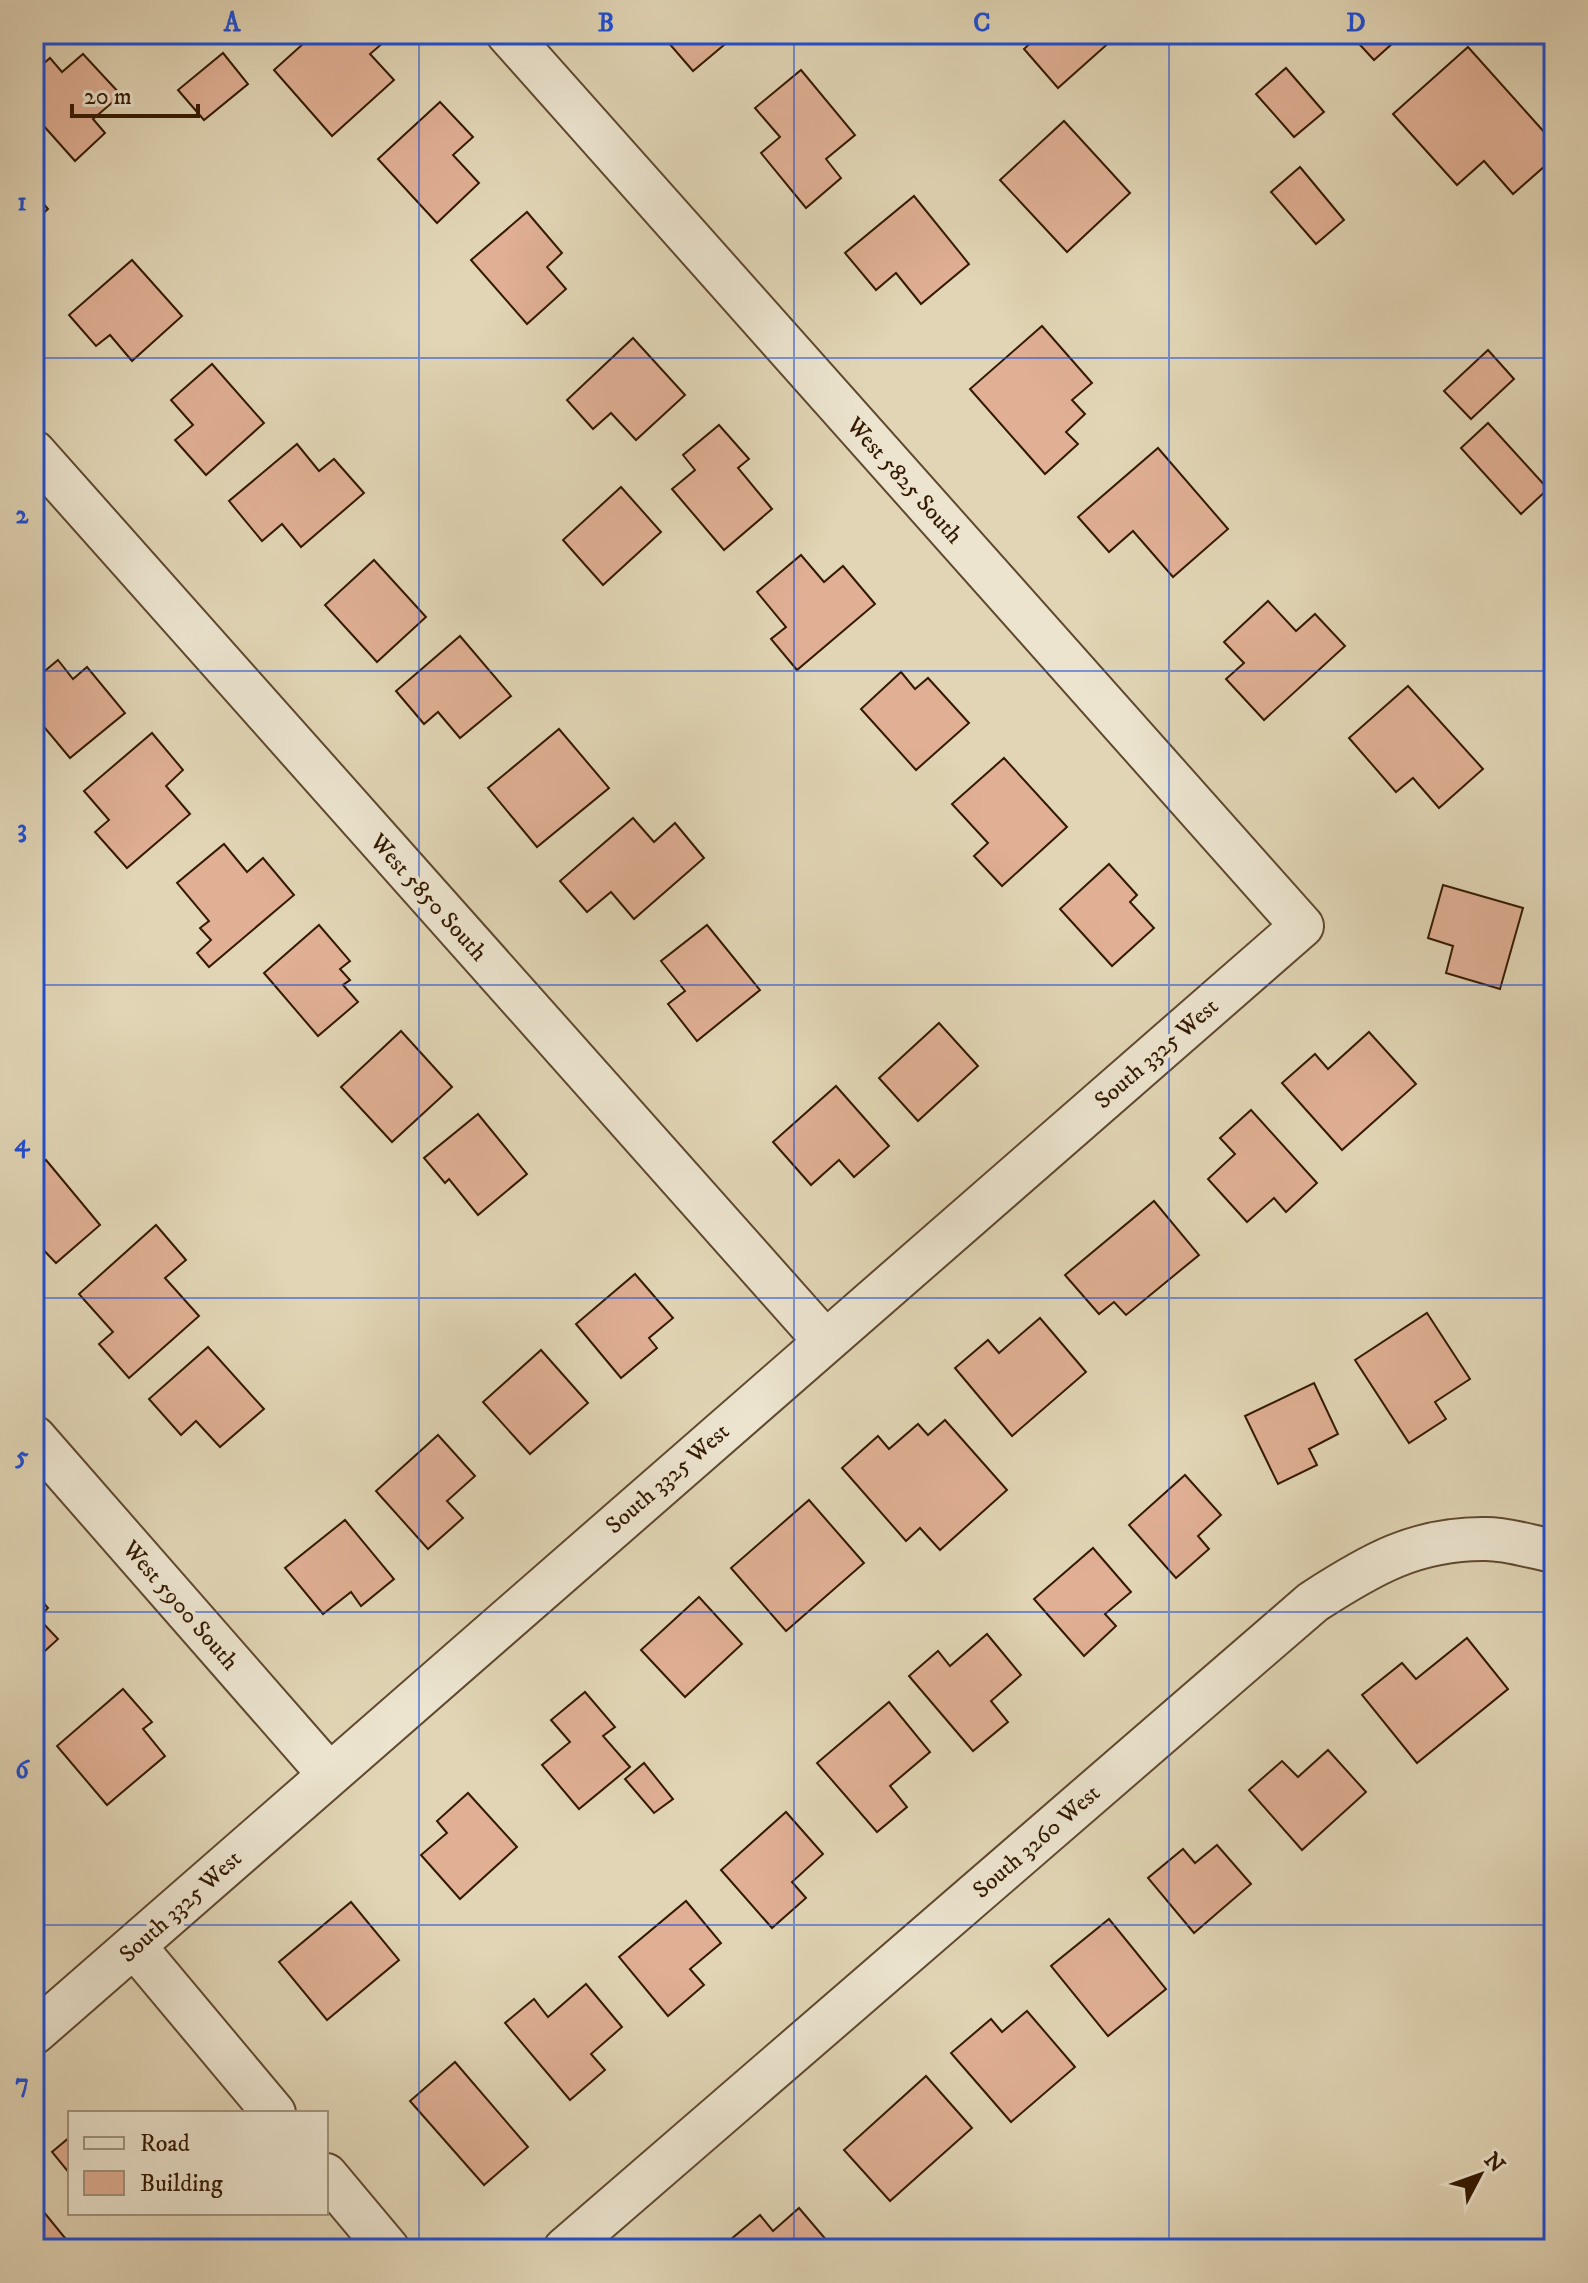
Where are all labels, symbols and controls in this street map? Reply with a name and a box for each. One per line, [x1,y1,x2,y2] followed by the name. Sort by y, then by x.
[223,7,242,40] text: A
[598,7,614,40] text: B
[973,7,991,40] text: C
[1346,7,1366,40] text: D
[72,68,198,118] scale bar
[84,82,132,112] text: 20 m
[17,186,27,219] text: 1
[839,410,969,551] street label: West 5825 South
[16,499,30,532] text: 2
[17,813,27,846] text: 3
[362,827,494,968] street label: West 5850 South
[1089,992,1225,1116] street label: South 3325 West
[15,1127,31,1160] text: 4
[600,1417,736,1541] street label: South 3325 West
[15,1440,29,1473] text: 5
[115,1534,245,1677] street label: West 5900 South
[15,1754,30,1787] text: 6
[967,1778,1107,1905] street label: South 3260 West
[113,1844,248,1970] street label: South 3325 West
[15,2067,29,2100] text: 7
[68,2111,328,2215] legend
[140,2129,190,2159] text: Road
[1440,2135,1520,2215] north arrow
[1478,2147,1510,2179] text: N
[140,2169,223,2199] text: Building

